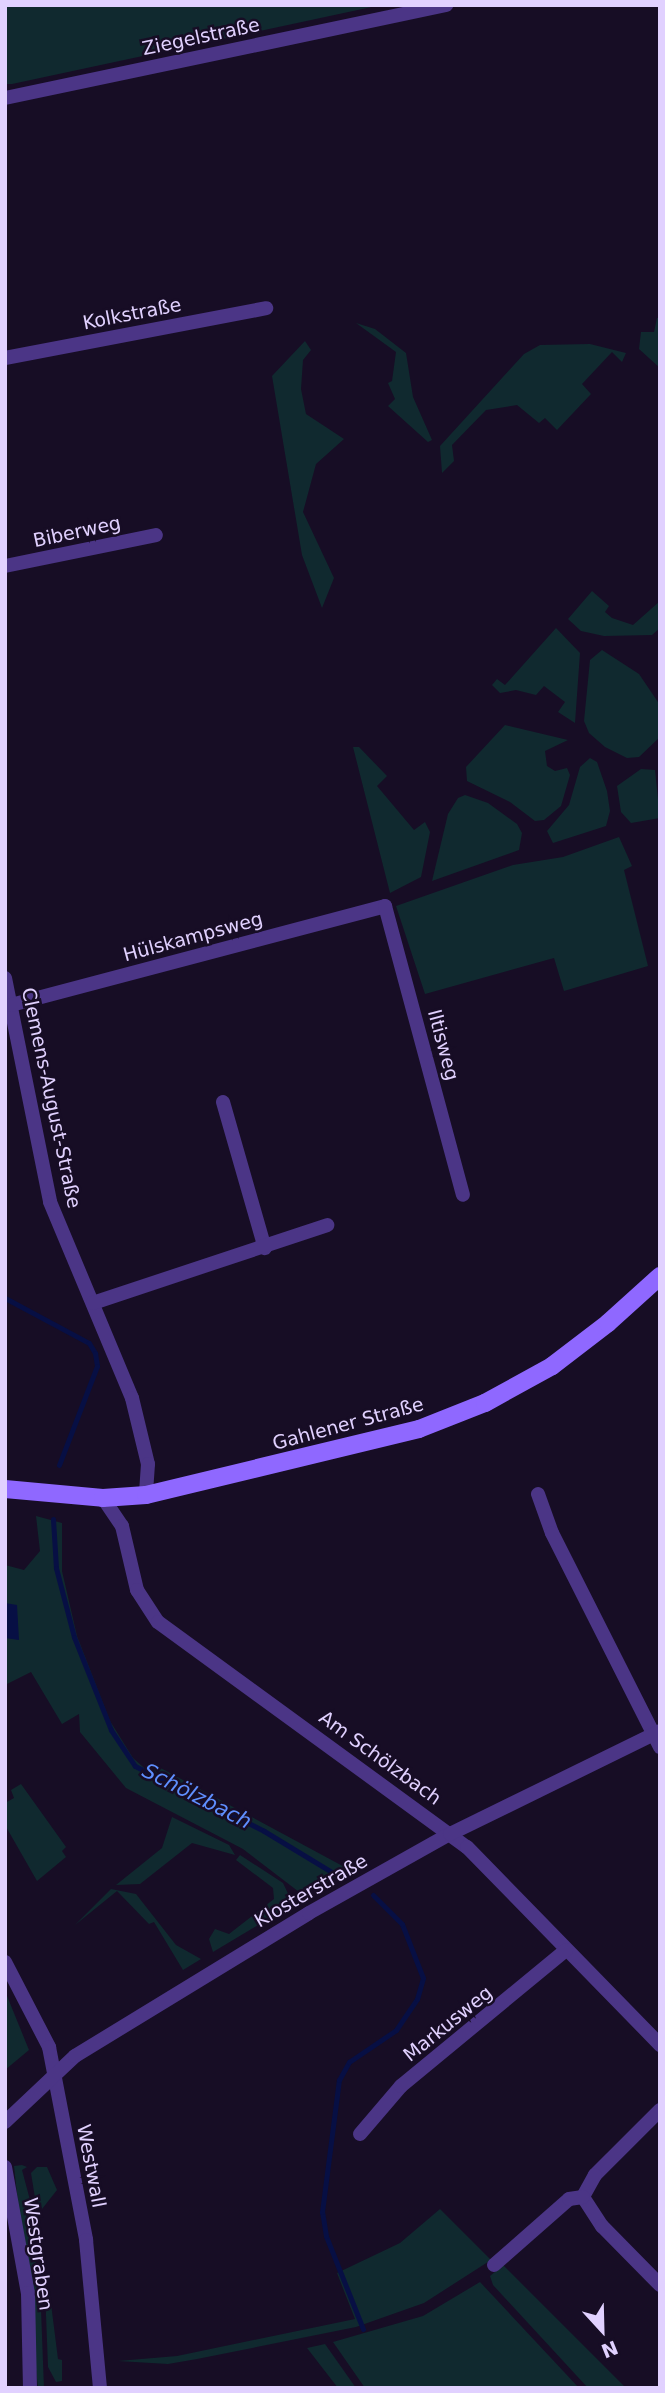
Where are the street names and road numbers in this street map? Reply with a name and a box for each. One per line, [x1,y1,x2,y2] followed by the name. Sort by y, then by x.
[140,13,262,61] street label: Ziegelstraße
[81,293,183,335] street label: Kolkstraße
[31,512,123,552] street label: Biberweg
[121,907,265,967] street label: Hülskampsweg
[16,986,86,1210] street label: Clemens-August-Straße
[423,1007,463,1083] street label: Iltisweg
[270,1393,426,1455] street label: Gahlener Straße
[315,1706,445,1810] street label: Am Schölzbach
[250,1849,372,1933] street label: Klosterstraße
[399,1981,497,2067] street label: Markusweg
[72,2122,110,2210] street label: Westwall
[19,2196,57,2312] street label: Westgraben

